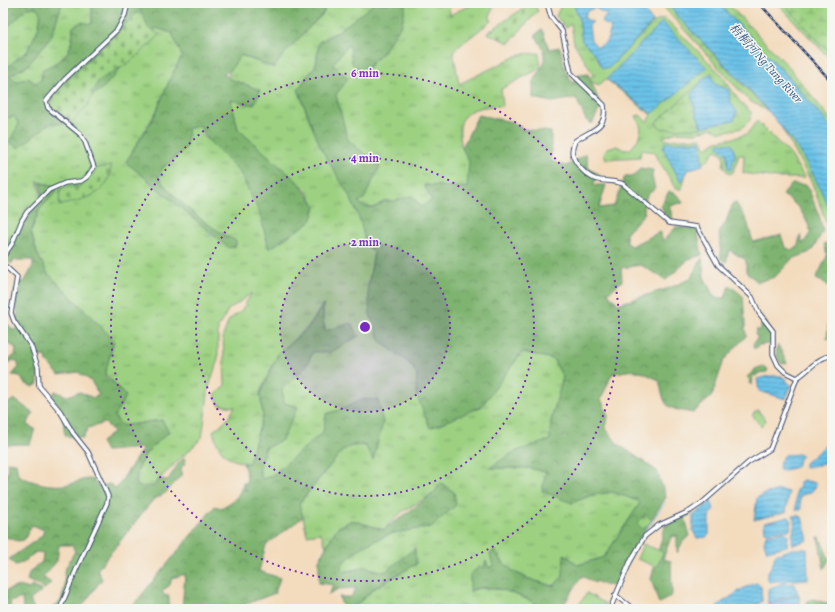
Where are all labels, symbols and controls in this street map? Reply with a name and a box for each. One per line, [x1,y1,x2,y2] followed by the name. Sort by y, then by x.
[726,20,807,107] water label: 梧桐河 Ng Tung River
[351,65,379,81] text: 6 min
[351,150,379,166] text: 4 min
[351,234,379,250] text: 2 min
[358,320,372,334] centre of rings

